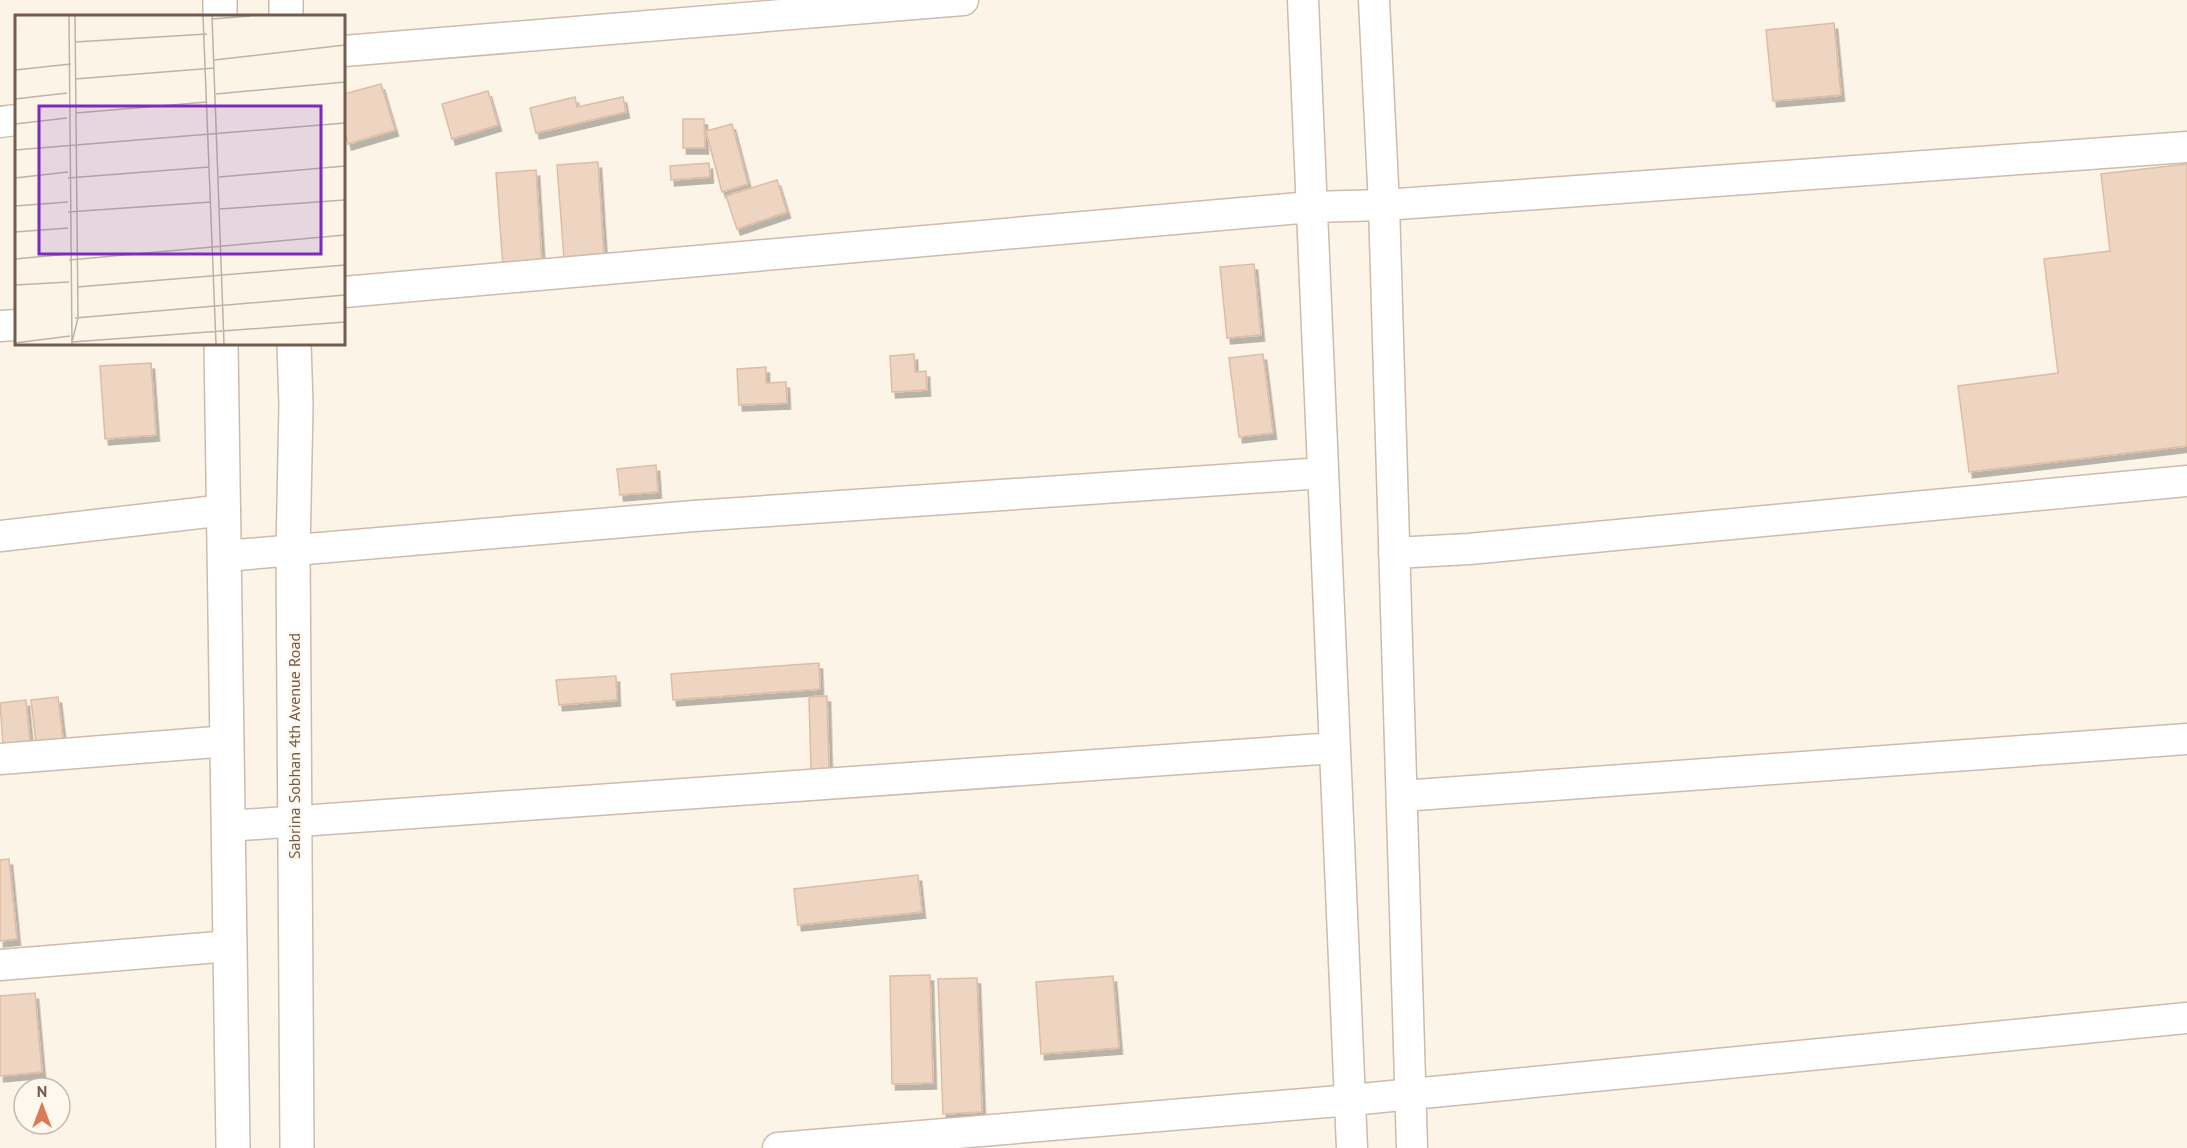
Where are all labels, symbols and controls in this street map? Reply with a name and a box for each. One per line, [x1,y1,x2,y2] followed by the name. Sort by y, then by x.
[15,15,345,345] inset map
[284,633,304,859] street label: Sabrina Sobhan 4th Avenue Road
[12,1076,72,1136] north arrow
[37,1081,47,1101] text: N

